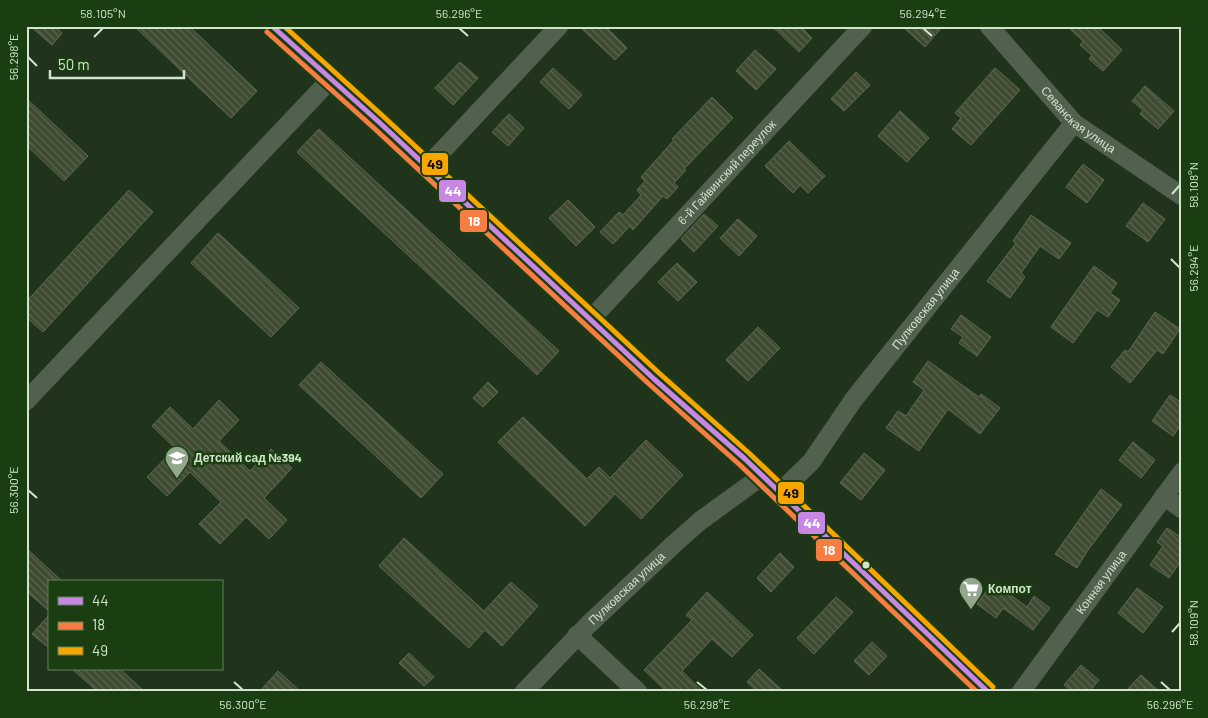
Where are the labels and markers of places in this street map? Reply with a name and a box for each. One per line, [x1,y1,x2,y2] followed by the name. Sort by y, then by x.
[164,445,190,479] school or university icon: Детский сад №394
[194,450,302,465] place label: Детский сад №394
[861,560,871,570] unlabelled marker
[958,576,984,610] supermarket icon: Компот
[988,581,1032,595] place label: Компот

